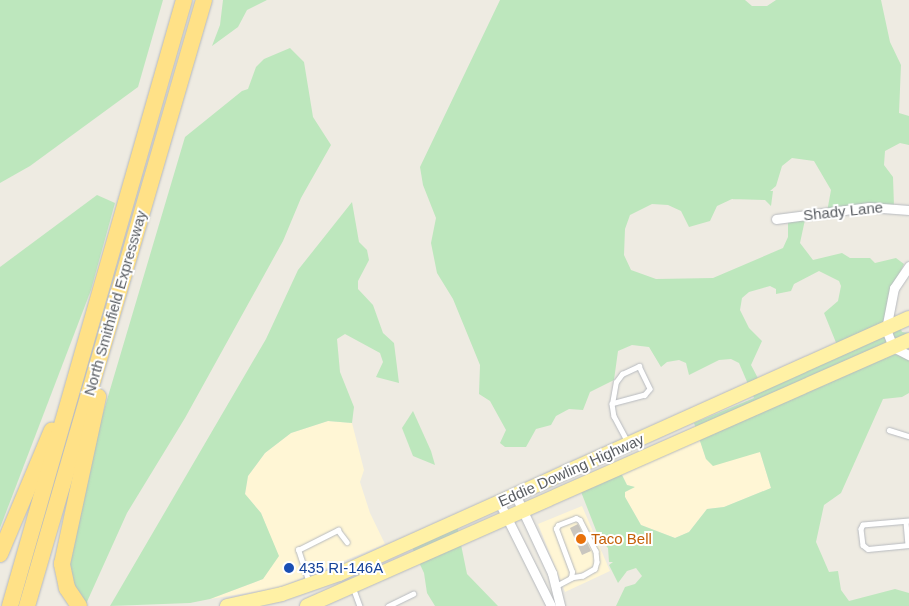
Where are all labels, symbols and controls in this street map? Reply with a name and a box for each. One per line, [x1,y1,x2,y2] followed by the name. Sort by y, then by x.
[802,198,884,224] street label: Shady Lane
[80,208,150,398] street label: North Smithfield Expressway
[495,430,647,510] street label: Eddie Dowling Highway
[591,530,652,548] place label: Taco Bell
[575,533,587,545] marker: Taco Bell
[299,559,383,577] place label: 435 RI-146A
[283,562,295,574] marker: 435 RI-146A

